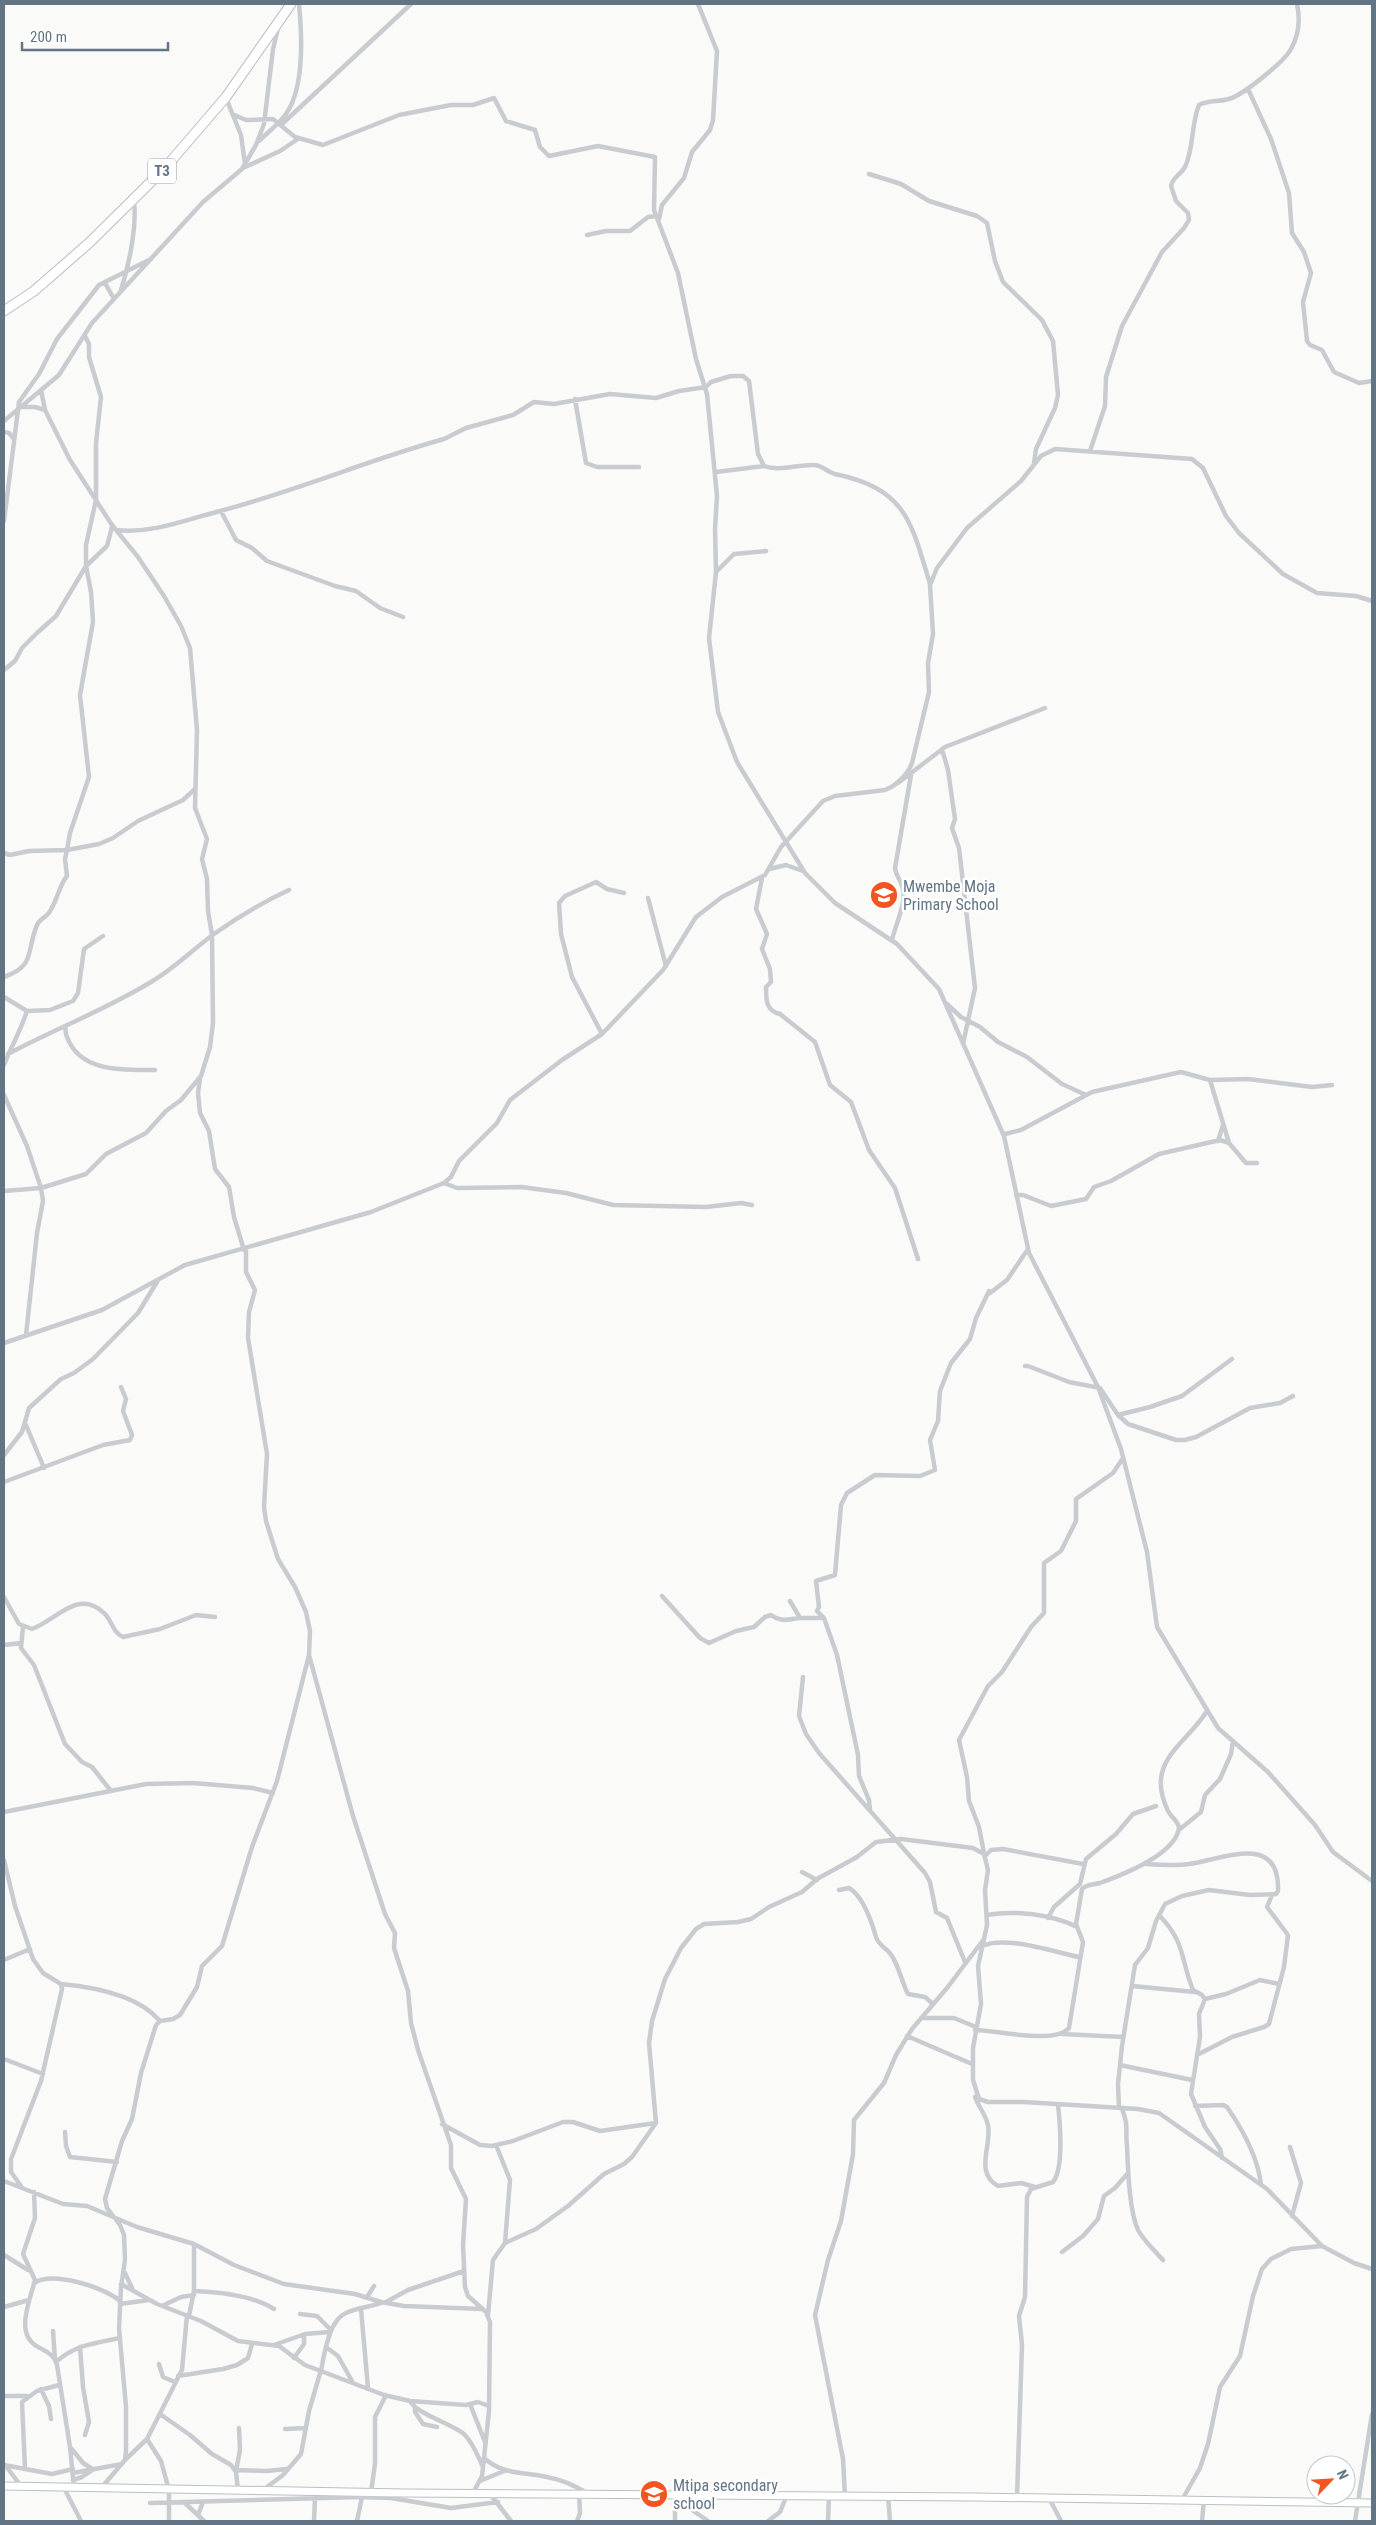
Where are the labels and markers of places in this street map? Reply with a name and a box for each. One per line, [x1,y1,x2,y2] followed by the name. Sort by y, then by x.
[903,877,999,914] place label: Mwembe Moja Primary School
[869,880,899,910] school or university icon: Mwembe Moja Primary School
[673,2476,778,2513] place label: Mtipa secondary school
[639,2479,669,2509] school or university icon: Mtipa secondary school

